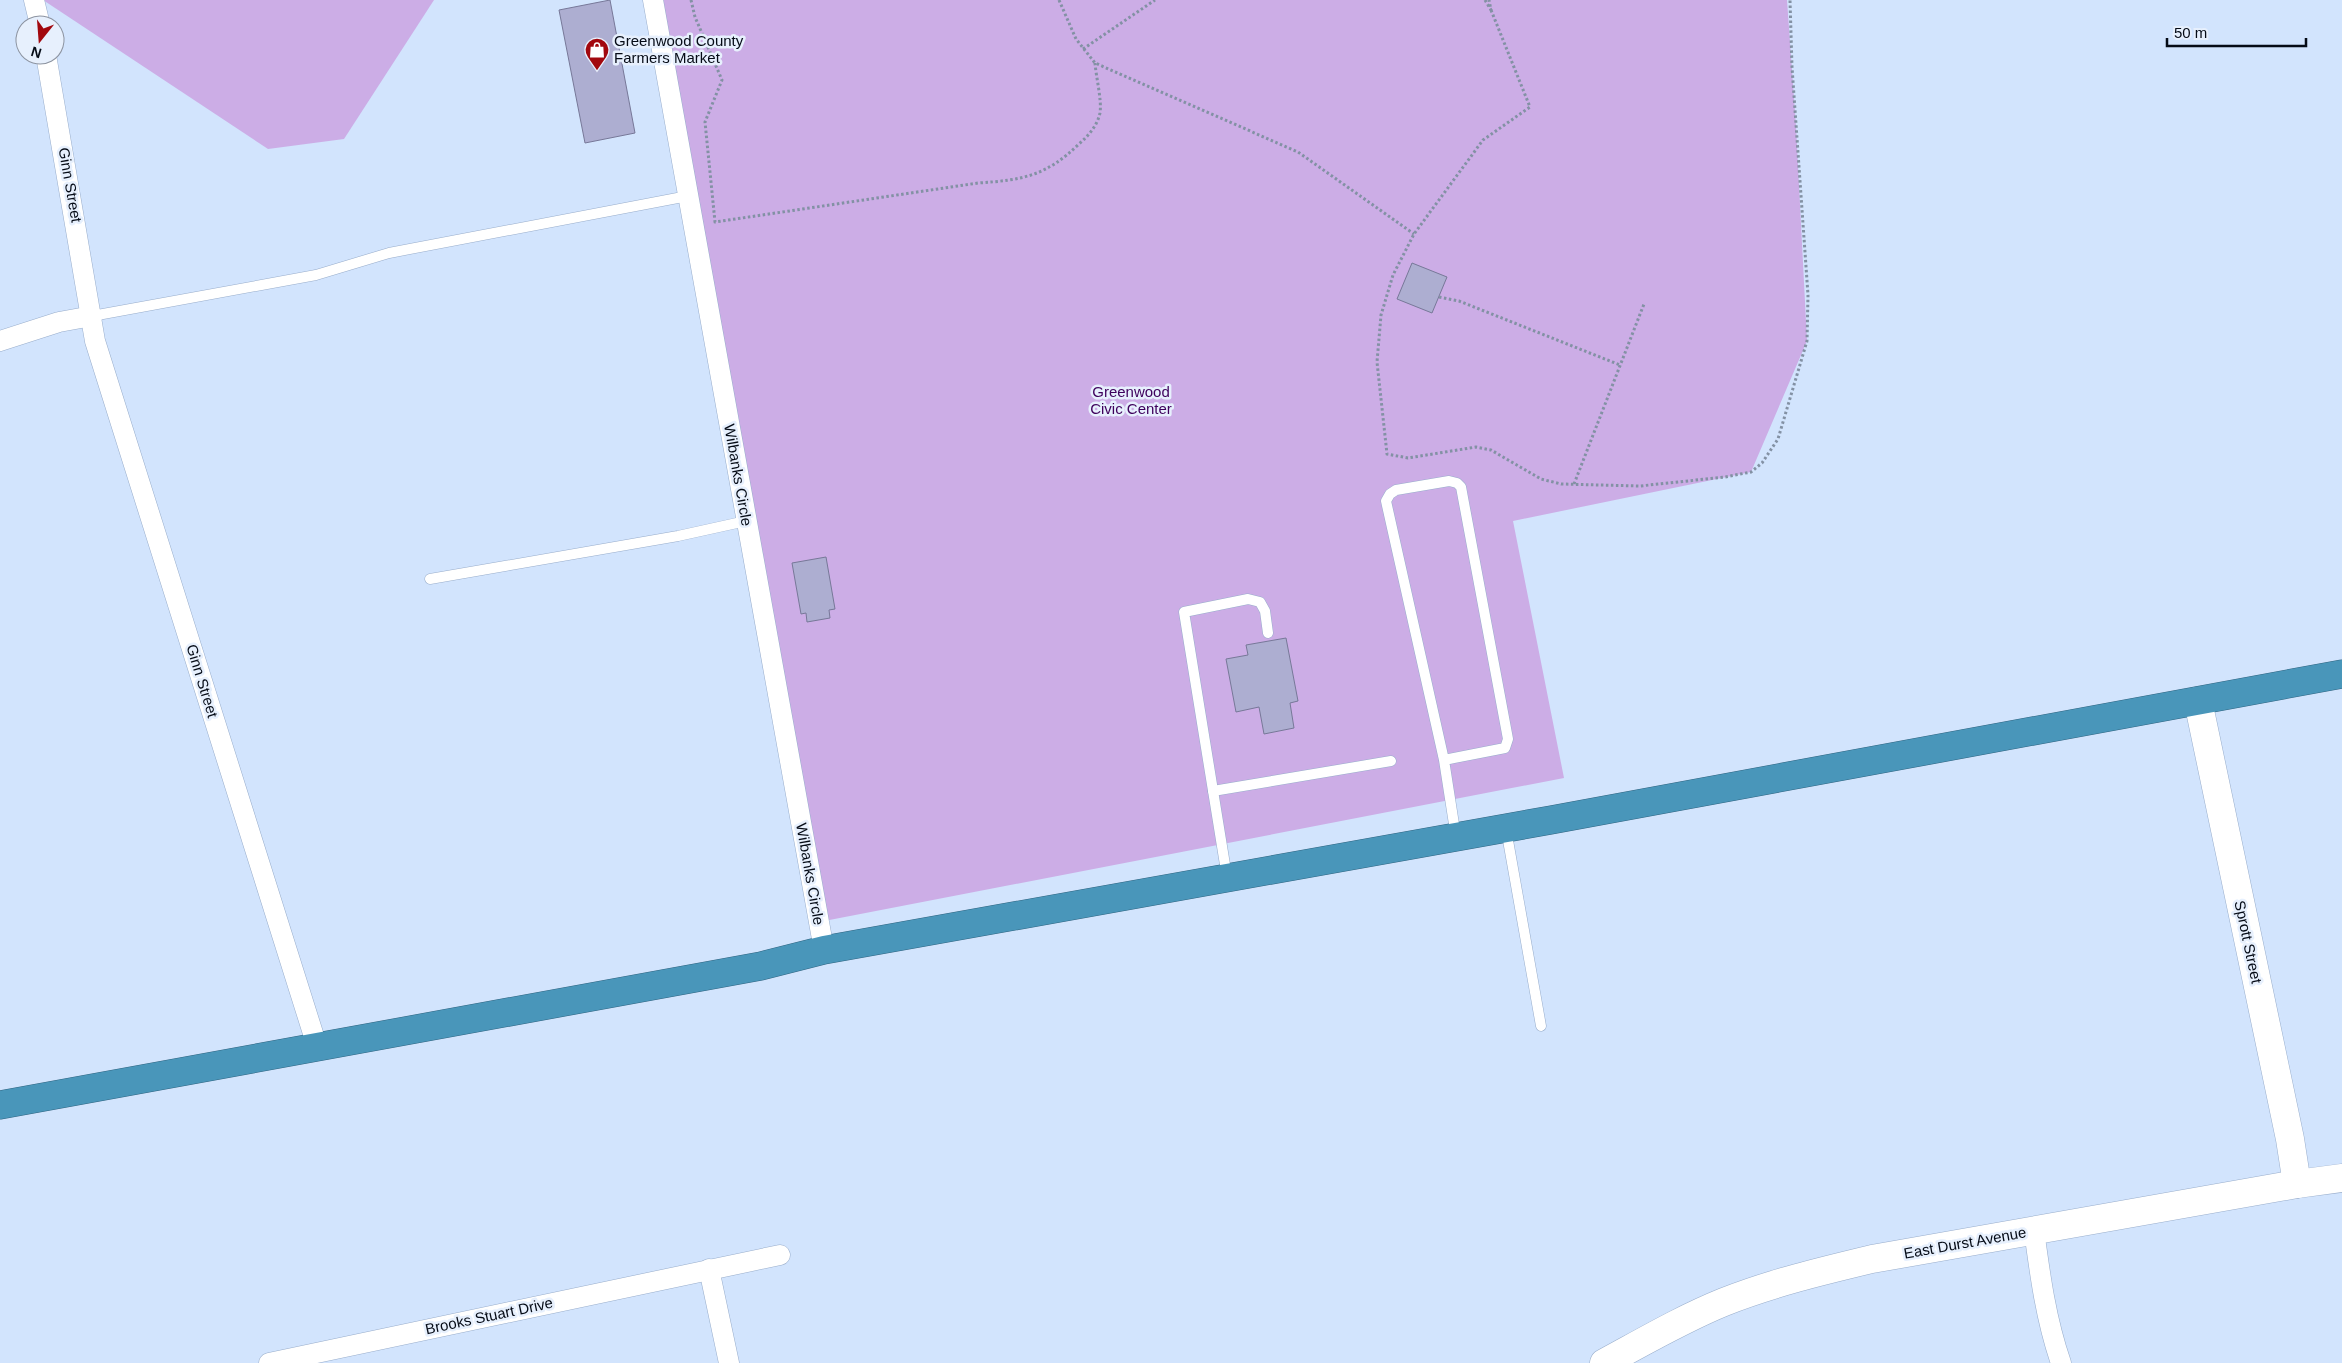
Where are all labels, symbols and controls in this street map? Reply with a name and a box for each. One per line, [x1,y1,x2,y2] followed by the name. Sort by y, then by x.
[15,15,65,65] north arrow
[2167,15,2306,47] scale bar
[2174,24,2207,41] text: 50 m
[614,32,744,66] place label: Greenwood County Farmers Market
[584,37,610,71] shop icon: Greenwood County Farmers Market
[29,43,43,62] text: N
[56,146,86,225] street label: Ginn Street
[1090,383,1172,417] park label: Greenwood Civic Center
[721,423,756,527] street label: Wilbanks Circle
[183,642,222,720] street label: Ginn Street
[793,822,828,926] street label: Wilbanks Circle
[2231,899,2266,986] street label: Sprott Street
[1902,1223,2027,1262] street label: East Durst Avenue
[424,1294,554,1337] street label: Brooks Stuart Drive

